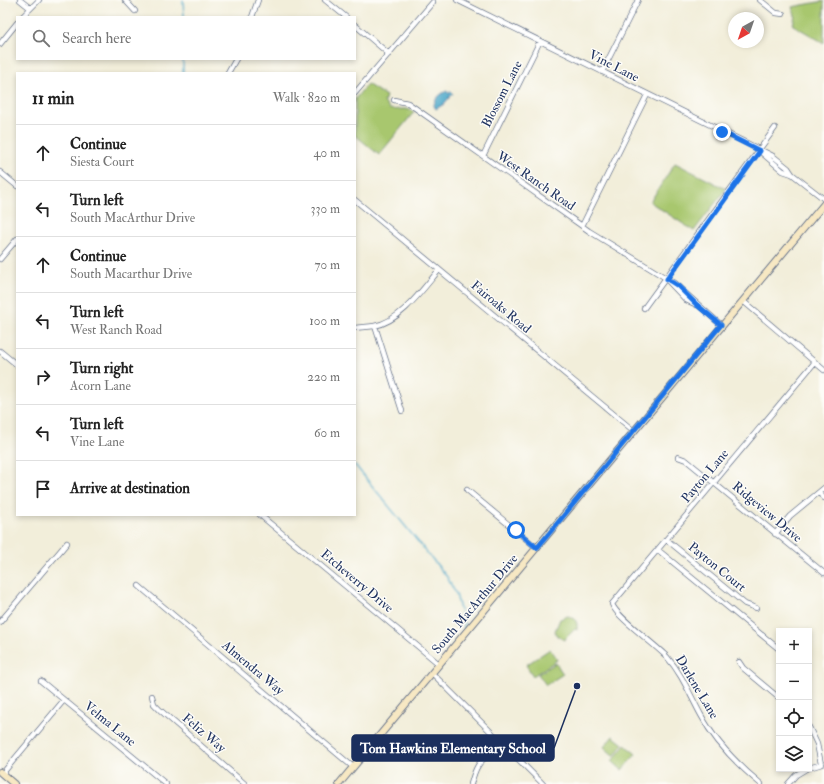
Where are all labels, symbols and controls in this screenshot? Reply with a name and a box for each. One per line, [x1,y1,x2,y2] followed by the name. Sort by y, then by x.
[728,12,764,48] north arrow
[16,16,356,60] search box
[30,27,52,49] icon: search
[62,29,131,48] text: Search here
[586,47,642,86] street label: Vine Lane
[478,57,526,130] street label: Blossom Lane
[32,88,74,109] text: 11 min
[273,90,340,106] text: Walk · 820 m
[713,123,731,141] route end
[70,135,126,154] text: Continue
[32,142,54,164] icon: ahead
[314,145,340,161] text: 40 m
[493,147,579,214] street label: West Ranch Road
[70,154,134,170] text: Siesta Court
[70,191,124,210] text: Turn left
[32,198,54,220] icon: left
[311,201,340,217] text: 330 m
[70,210,195,226] text: South MacArthur Drive
[70,247,126,266] text: Continue
[32,254,54,276] icon: ahead
[315,257,340,273] text: 70 m
[70,266,192,282] text: South Macarthur Drive
[468,277,535,337] street label: Fairoaks Road
[70,303,124,322] text: Turn left
[32,310,54,332] icon: left
[309,313,340,329] text: 100 m
[70,322,162,338] text: West Ranch Road
[70,359,133,378] text: Turn right
[32,366,54,388] icon: right
[307,369,340,385] text: 220 m
[70,378,131,394] text: Acorn Lane
[70,415,124,434] text: Turn left
[32,422,54,444] icon: left
[314,425,340,441] text: 60 m
[70,434,124,450] text: Vine Lane
[678,446,733,507] street label: Payton Lane
[32,478,54,500] icon: arrive
[729,478,805,546] street label: Ridgeview Drive
[70,479,190,498] text: Arrive at destination
[507,521,525,539] route start
[684,539,749,596] street label: Payton Court
[317,546,397,617] street label: Etcheverry Drive
[429,550,522,657] street label: South MacArthur Drive
[776,628,812,772] map controls
[776,628,812,664] button: +
[217,637,287,700] street label: Almendra Way
[672,652,722,722] street label: Darlene Lane
[776,664,812,700] button: −
[81,698,140,750] street label: Velma Lane
[776,700,812,736] button: locate
[178,710,229,757] street label: Feliz Way
[352,735,554,761] callout: Tom Hawkins Elementary School
[776,736,812,772] button: layers
[359,740,546,758] text: Tom Hawkins Elementary School

